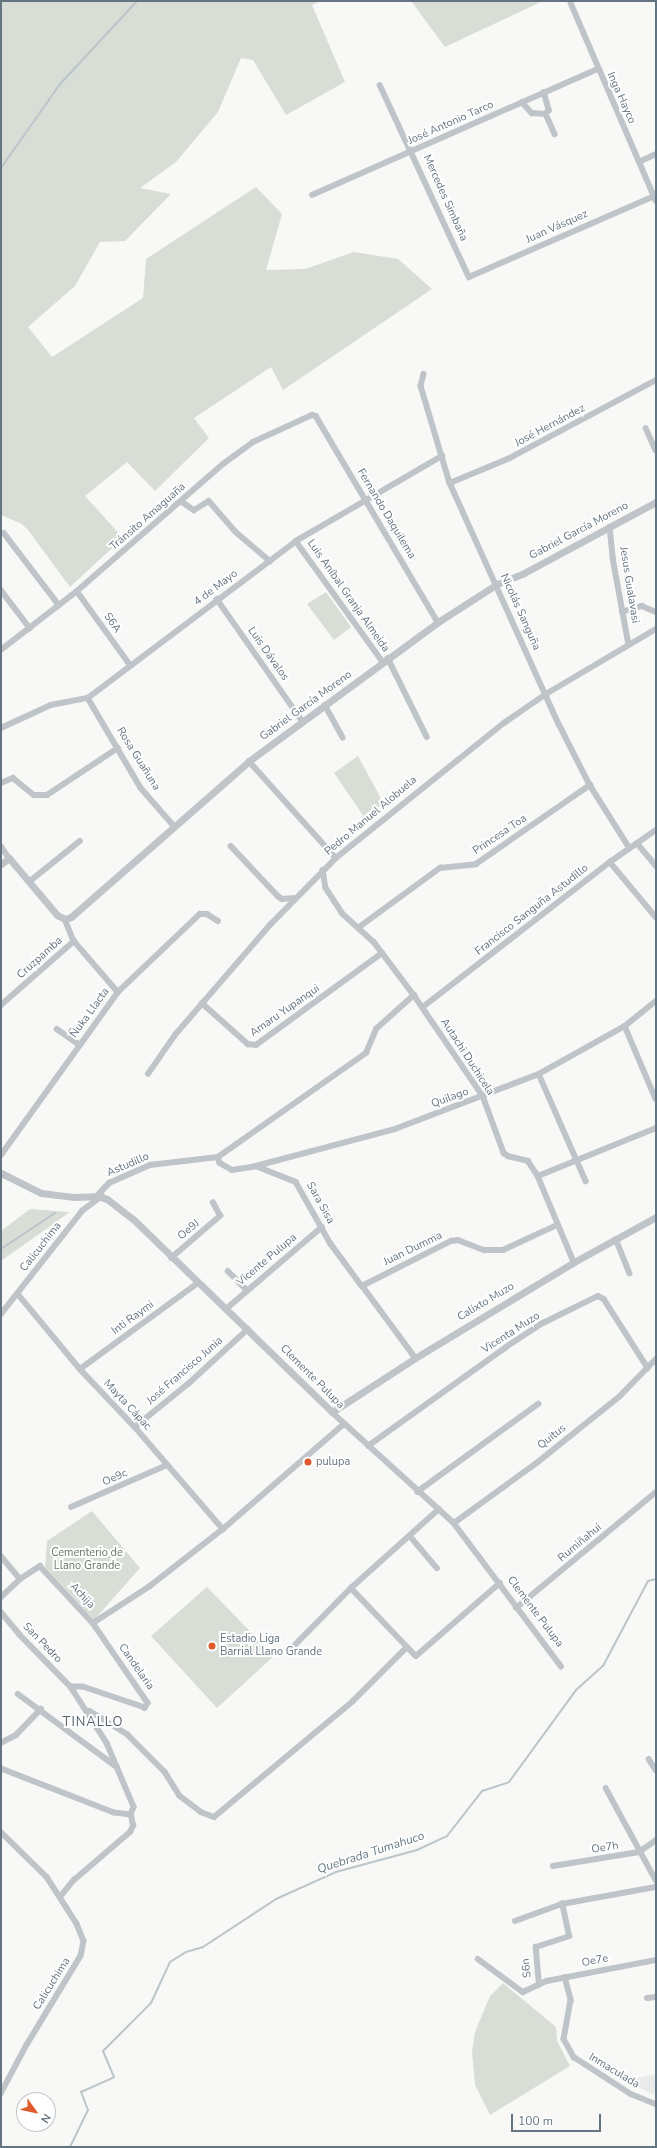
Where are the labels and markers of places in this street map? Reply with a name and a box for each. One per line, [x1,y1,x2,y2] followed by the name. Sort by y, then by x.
[316,1455,350,1469] place label: pulupa
[303,1457,313,1467] marker: pulupa
[220,1633,322,1659] place label: Estadio Liga Barrial Llano Grande
[207,1641,217,1651] marker: Estadio Liga Barrial Llano Grande

